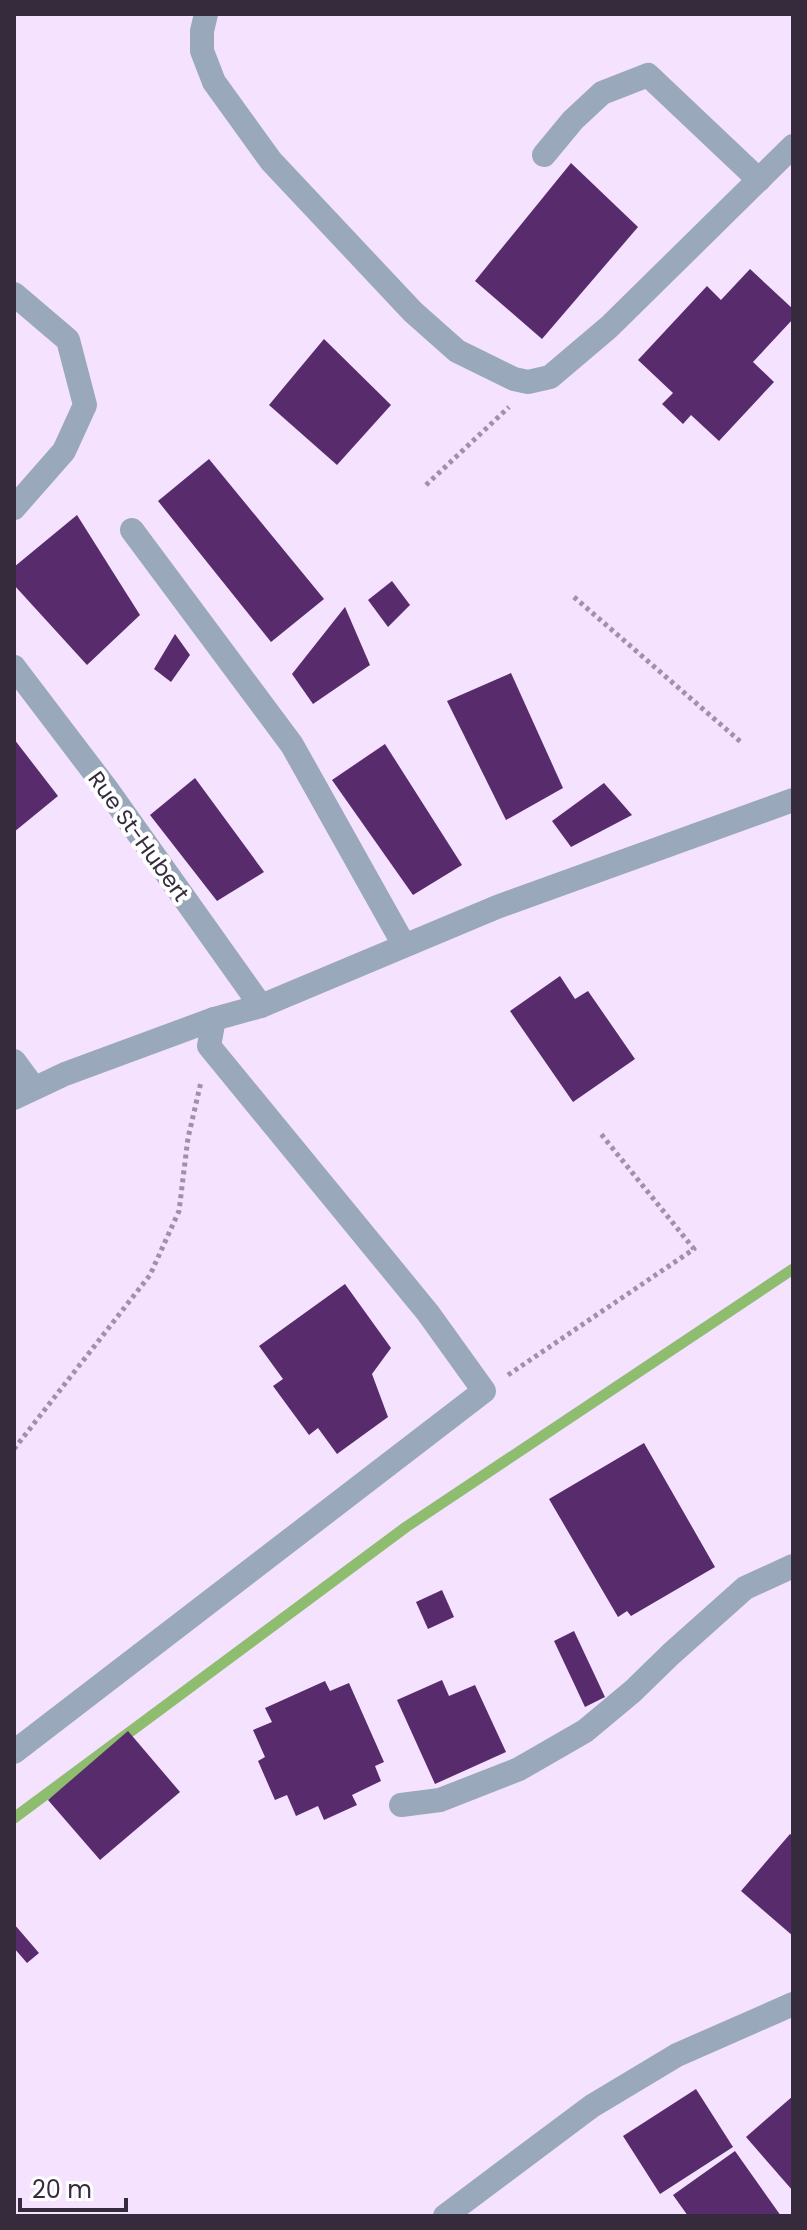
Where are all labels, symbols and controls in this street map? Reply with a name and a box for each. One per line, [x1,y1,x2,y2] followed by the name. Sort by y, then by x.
[81,765,196,908] street label: Rue St-Hubert
[20,2162,126,2212] scale bar
[32,2173,92,2206] text: 20 m

